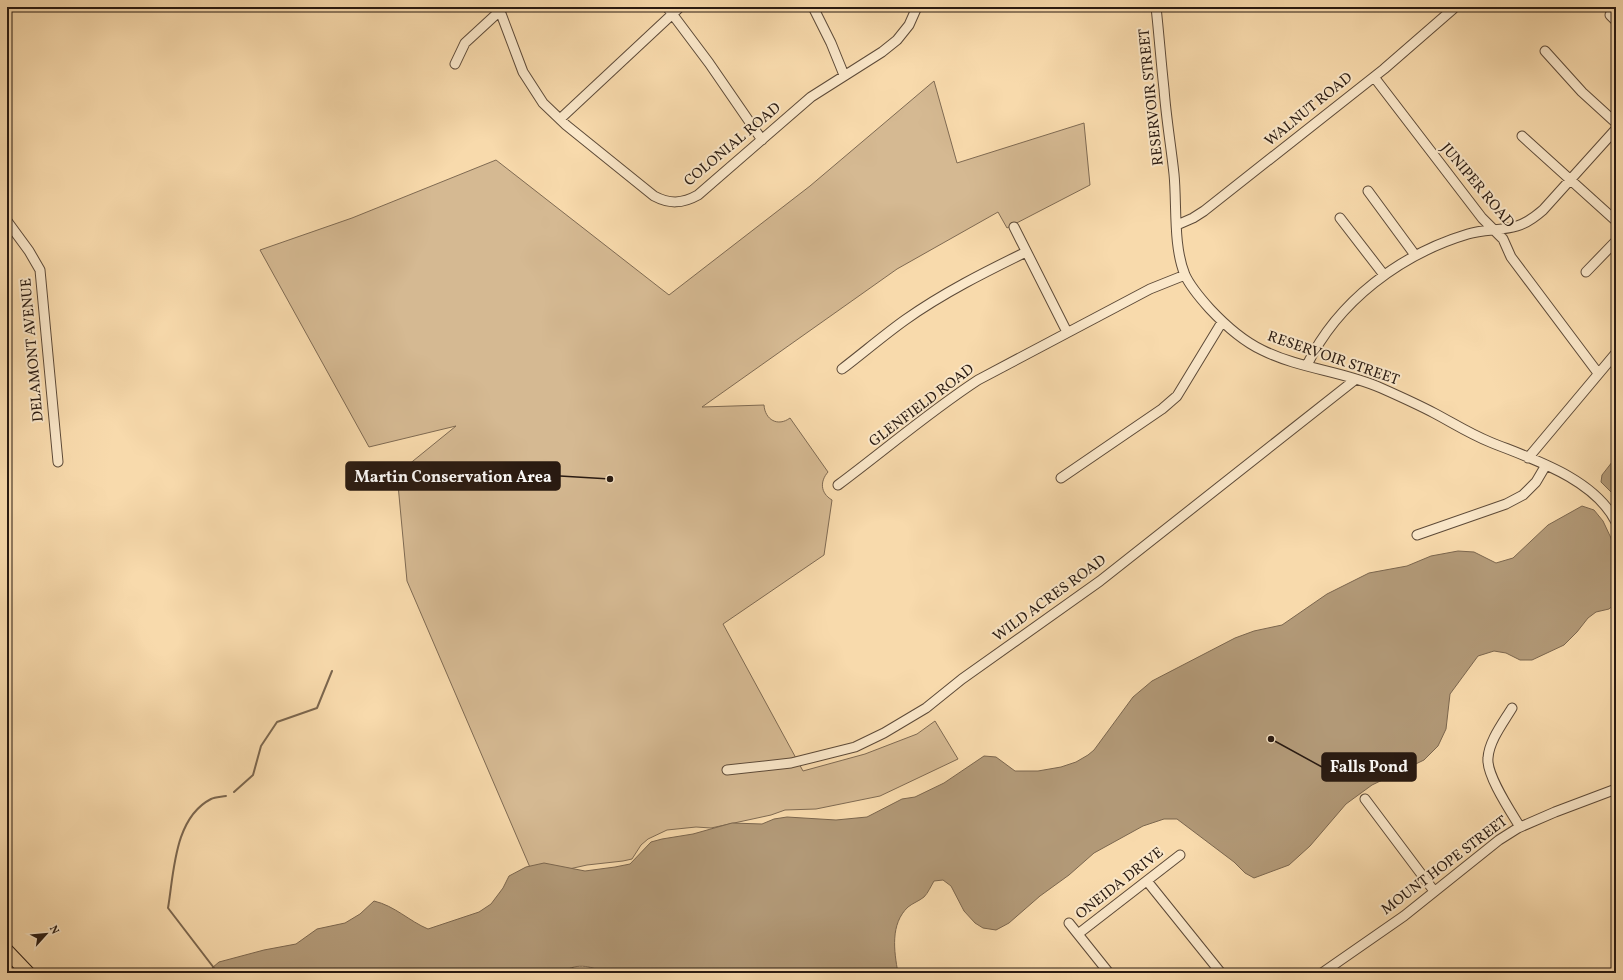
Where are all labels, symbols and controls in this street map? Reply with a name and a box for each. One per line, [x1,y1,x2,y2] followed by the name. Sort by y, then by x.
[1134,27,1170,167] street label: RESERVOIR STREET
[1261,68,1357,152] street label: WALNUT ROAD
[680,98,786,192] street label: COLONIAL ROAD
[1435,139,1519,233] street label: JUNIPER ROAD
[16,277,50,423] street label: DELAMONT AVENUE
[1264,327,1402,391] street label: RESERVOIR STREET
[865,359,979,453] street label: GLENFIELD ROAD
[346,462,560,490] callout: Martin Conservation Area
[354,467,552,489] text: Martin Conservation Area
[989,551,1111,647] street label: WILD ACRES ROAD
[1322,753,1416,781] callout: Falls Pond
[1330,757,1408,779] text: Falls Pond
[1377,811,1513,921] street label: MOUNT HOPE STREET
[1072,843,1168,925] street label: ONEIDA DRIVE
[26,914,66,954] north arrow
[45,923,62,937] text: N

